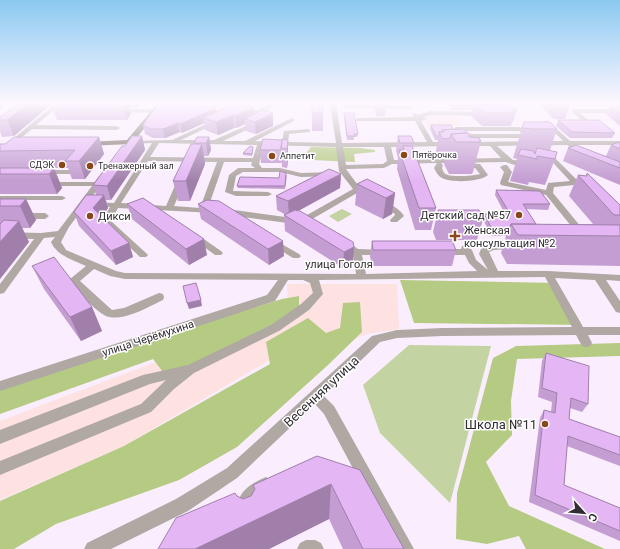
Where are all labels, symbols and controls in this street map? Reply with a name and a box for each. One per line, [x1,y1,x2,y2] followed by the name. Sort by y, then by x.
[399,150,409,160] marker: Пятёрочка
[412,150,457,160] place label: Пятёрочка
[267,151,277,161] marker: Аппетит
[280,151,316,161] place label: Аппетит
[30,160,54,170] place label: СДЭК
[57,160,67,170] marker: СДЭК
[85,161,95,171] marker: Тренажерный зал
[98,161,174,171] place label: Тренажерный зал
[420,209,511,222] place label: Детский сад №57
[98,210,131,223] place label: Дикси
[514,210,524,220] marker: Детский сад №57
[85,211,95,221] marker: Дикси
[464,224,555,250] place label: Женская консультация №2
[449,230,461,242] marker: Женская консультация №2
[305,258,373,271] street label: улица Гоголя
[101,317,196,359] street label: улица Черёмухина
[281,353,362,430] street label: Весенняя улица
[465,417,537,432] place label: Школа №11
[540,419,550,429] marker: Школа №11
[564,493,604,533] north arrow
[585,511,600,523] text: С

